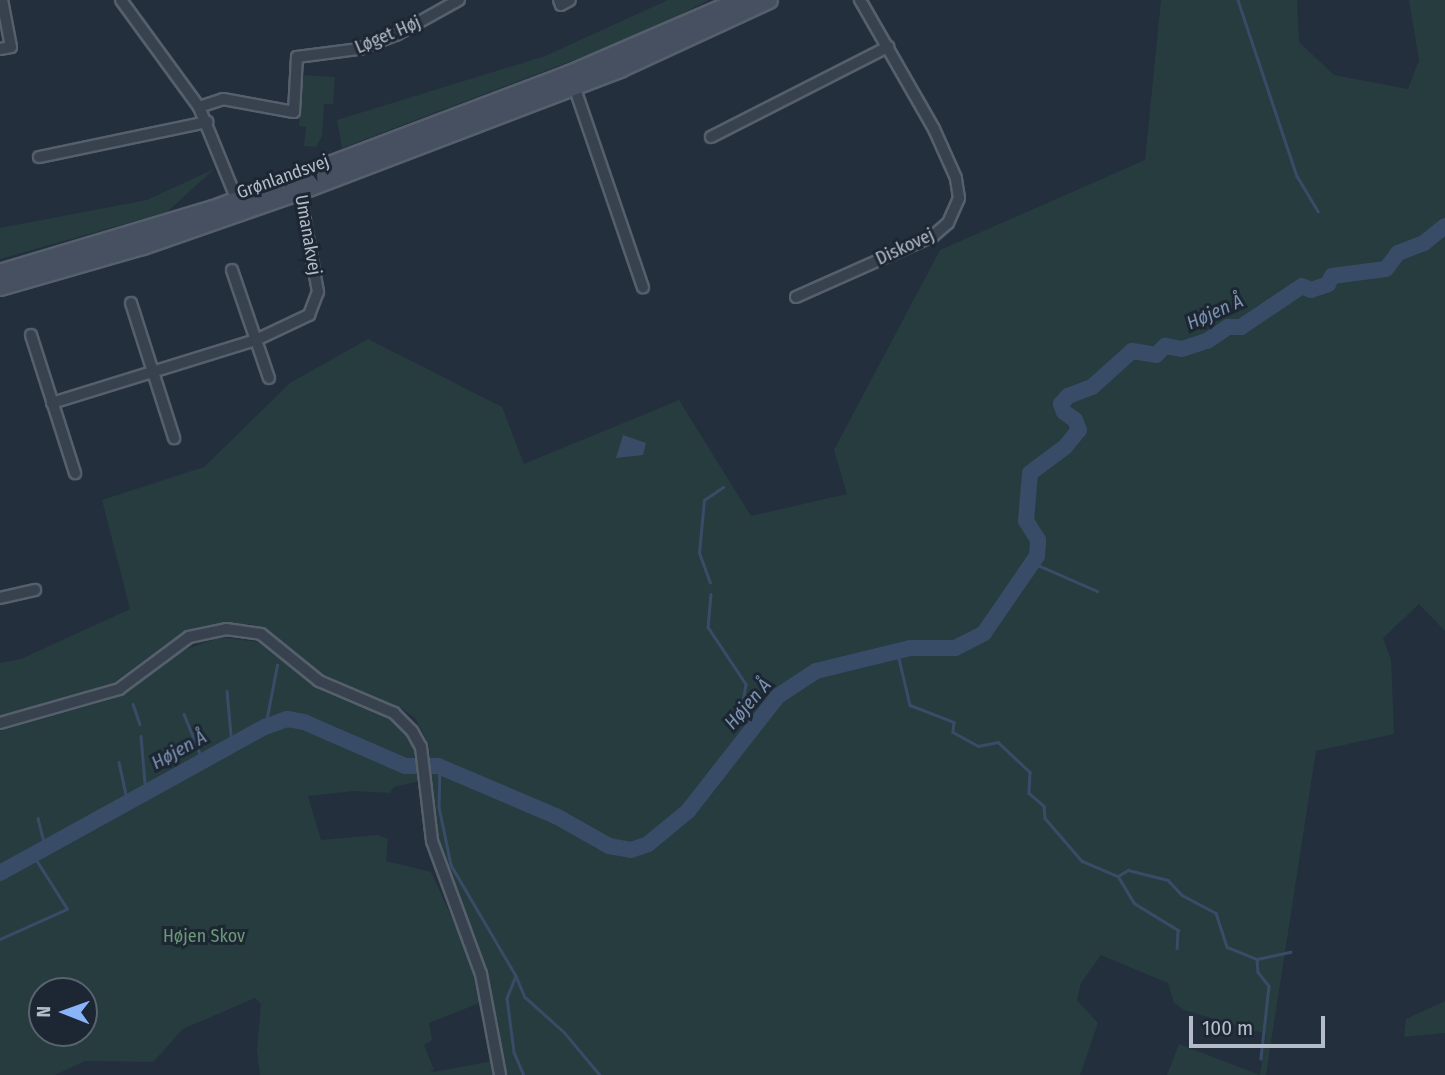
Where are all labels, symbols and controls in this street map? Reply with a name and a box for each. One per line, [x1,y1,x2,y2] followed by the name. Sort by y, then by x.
[352,12,424,58] street label: Løget Høj
[234,150,332,204] street label: Grønlandsvej
[290,193,326,277] street label: Umanakvej
[872,224,938,270] street label: Diskovej
[1183,289,1247,335] water label: Højen Å
[720,674,776,734] water label: Højen Å
[147,726,211,774] water label: Højen Å
[163,925,245,947] park label: Højen Skov
[28,977,98,1047] north arrow
[1193,1002,1330,1046] scale bar
[32,1006,55,1018] text: N
[1202,1015,1253,1041] text: 100 m

